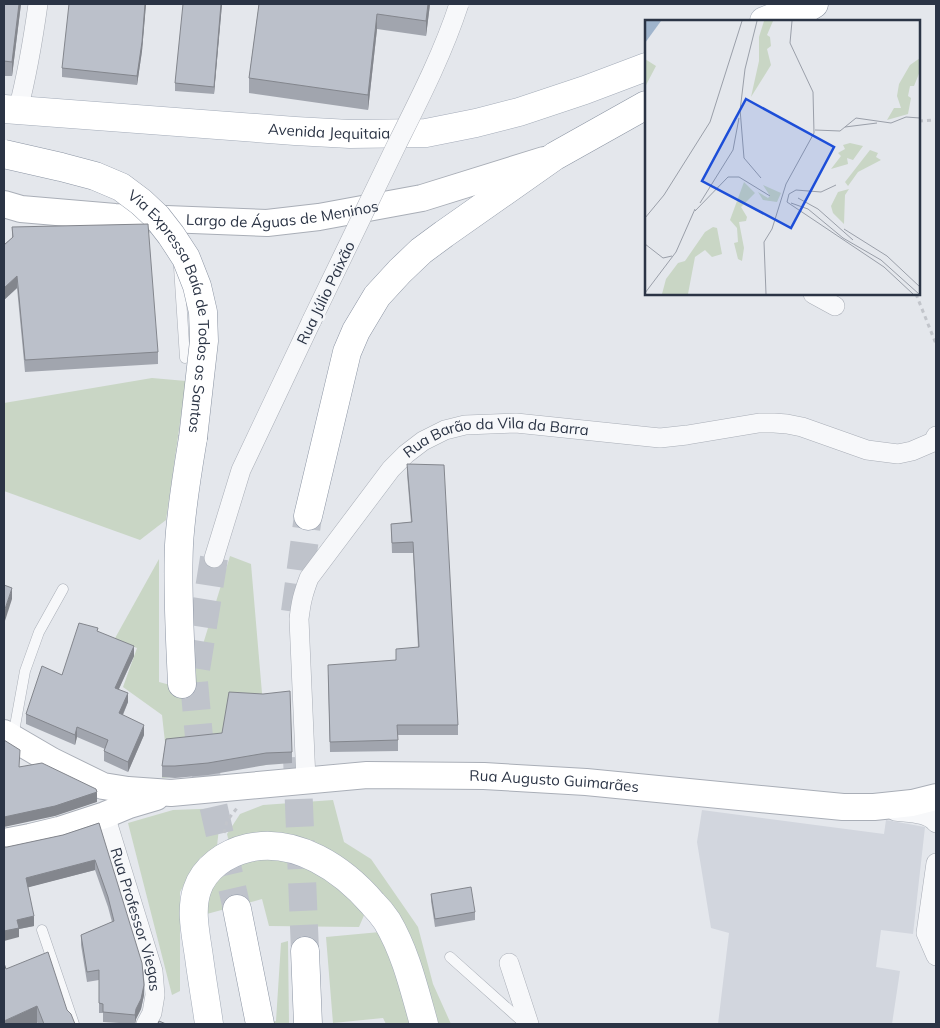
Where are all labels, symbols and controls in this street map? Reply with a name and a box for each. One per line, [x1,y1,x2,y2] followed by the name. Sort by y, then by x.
[645,20,920,295] inset map
[267,119,390,143] street label: Avenida Jequitaia
[124,185,214,434] street label: Via Expressa Baía de Todos os Santos
[186,196,380,232] street label: Largo de Águas de Meninos
[292,238,359,348] street label: Rua Júlio Paixão
[399,413,590,462] street label: Rua Barão da Vila da Barra
[469,766,640,796] street label: Rua Augusto Guimarães
[107,845,165,992] street label: Rua Professor Viegas

